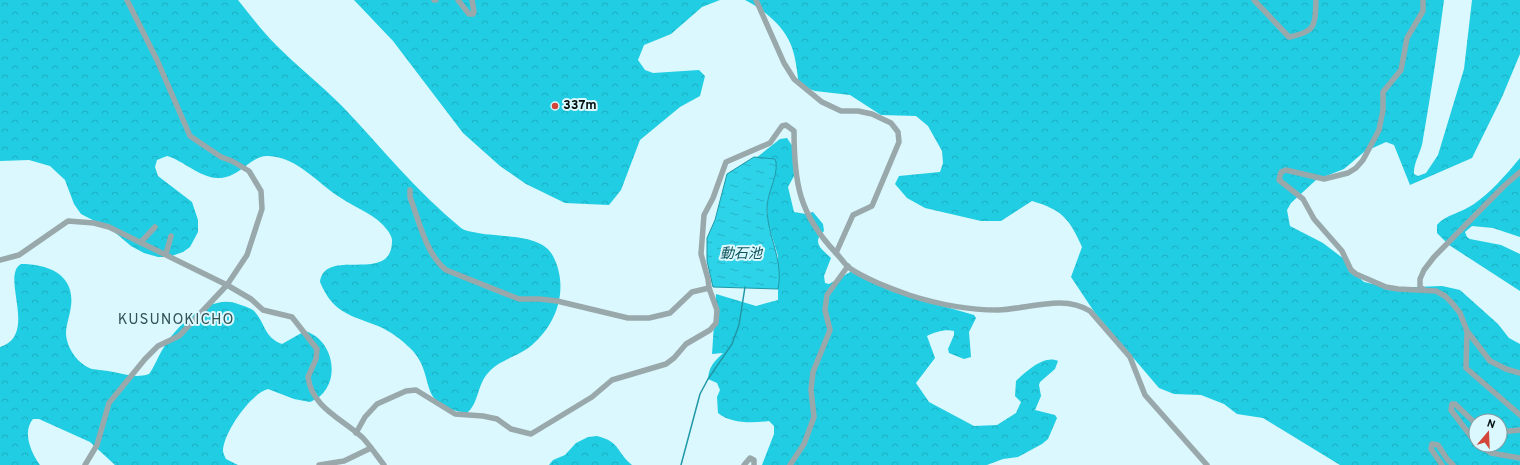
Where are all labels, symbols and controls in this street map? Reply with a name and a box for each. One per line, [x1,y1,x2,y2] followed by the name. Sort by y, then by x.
[563,98,597,114] place label: 337m
[550,101,560,111] marker: 337m
[720,246,764,263] water label: 動石池
[118,311,234,330] district label: KUSUNOKICHO
[1468,413,1508,453] north arrow
[1485,417,1497,432] text: N

